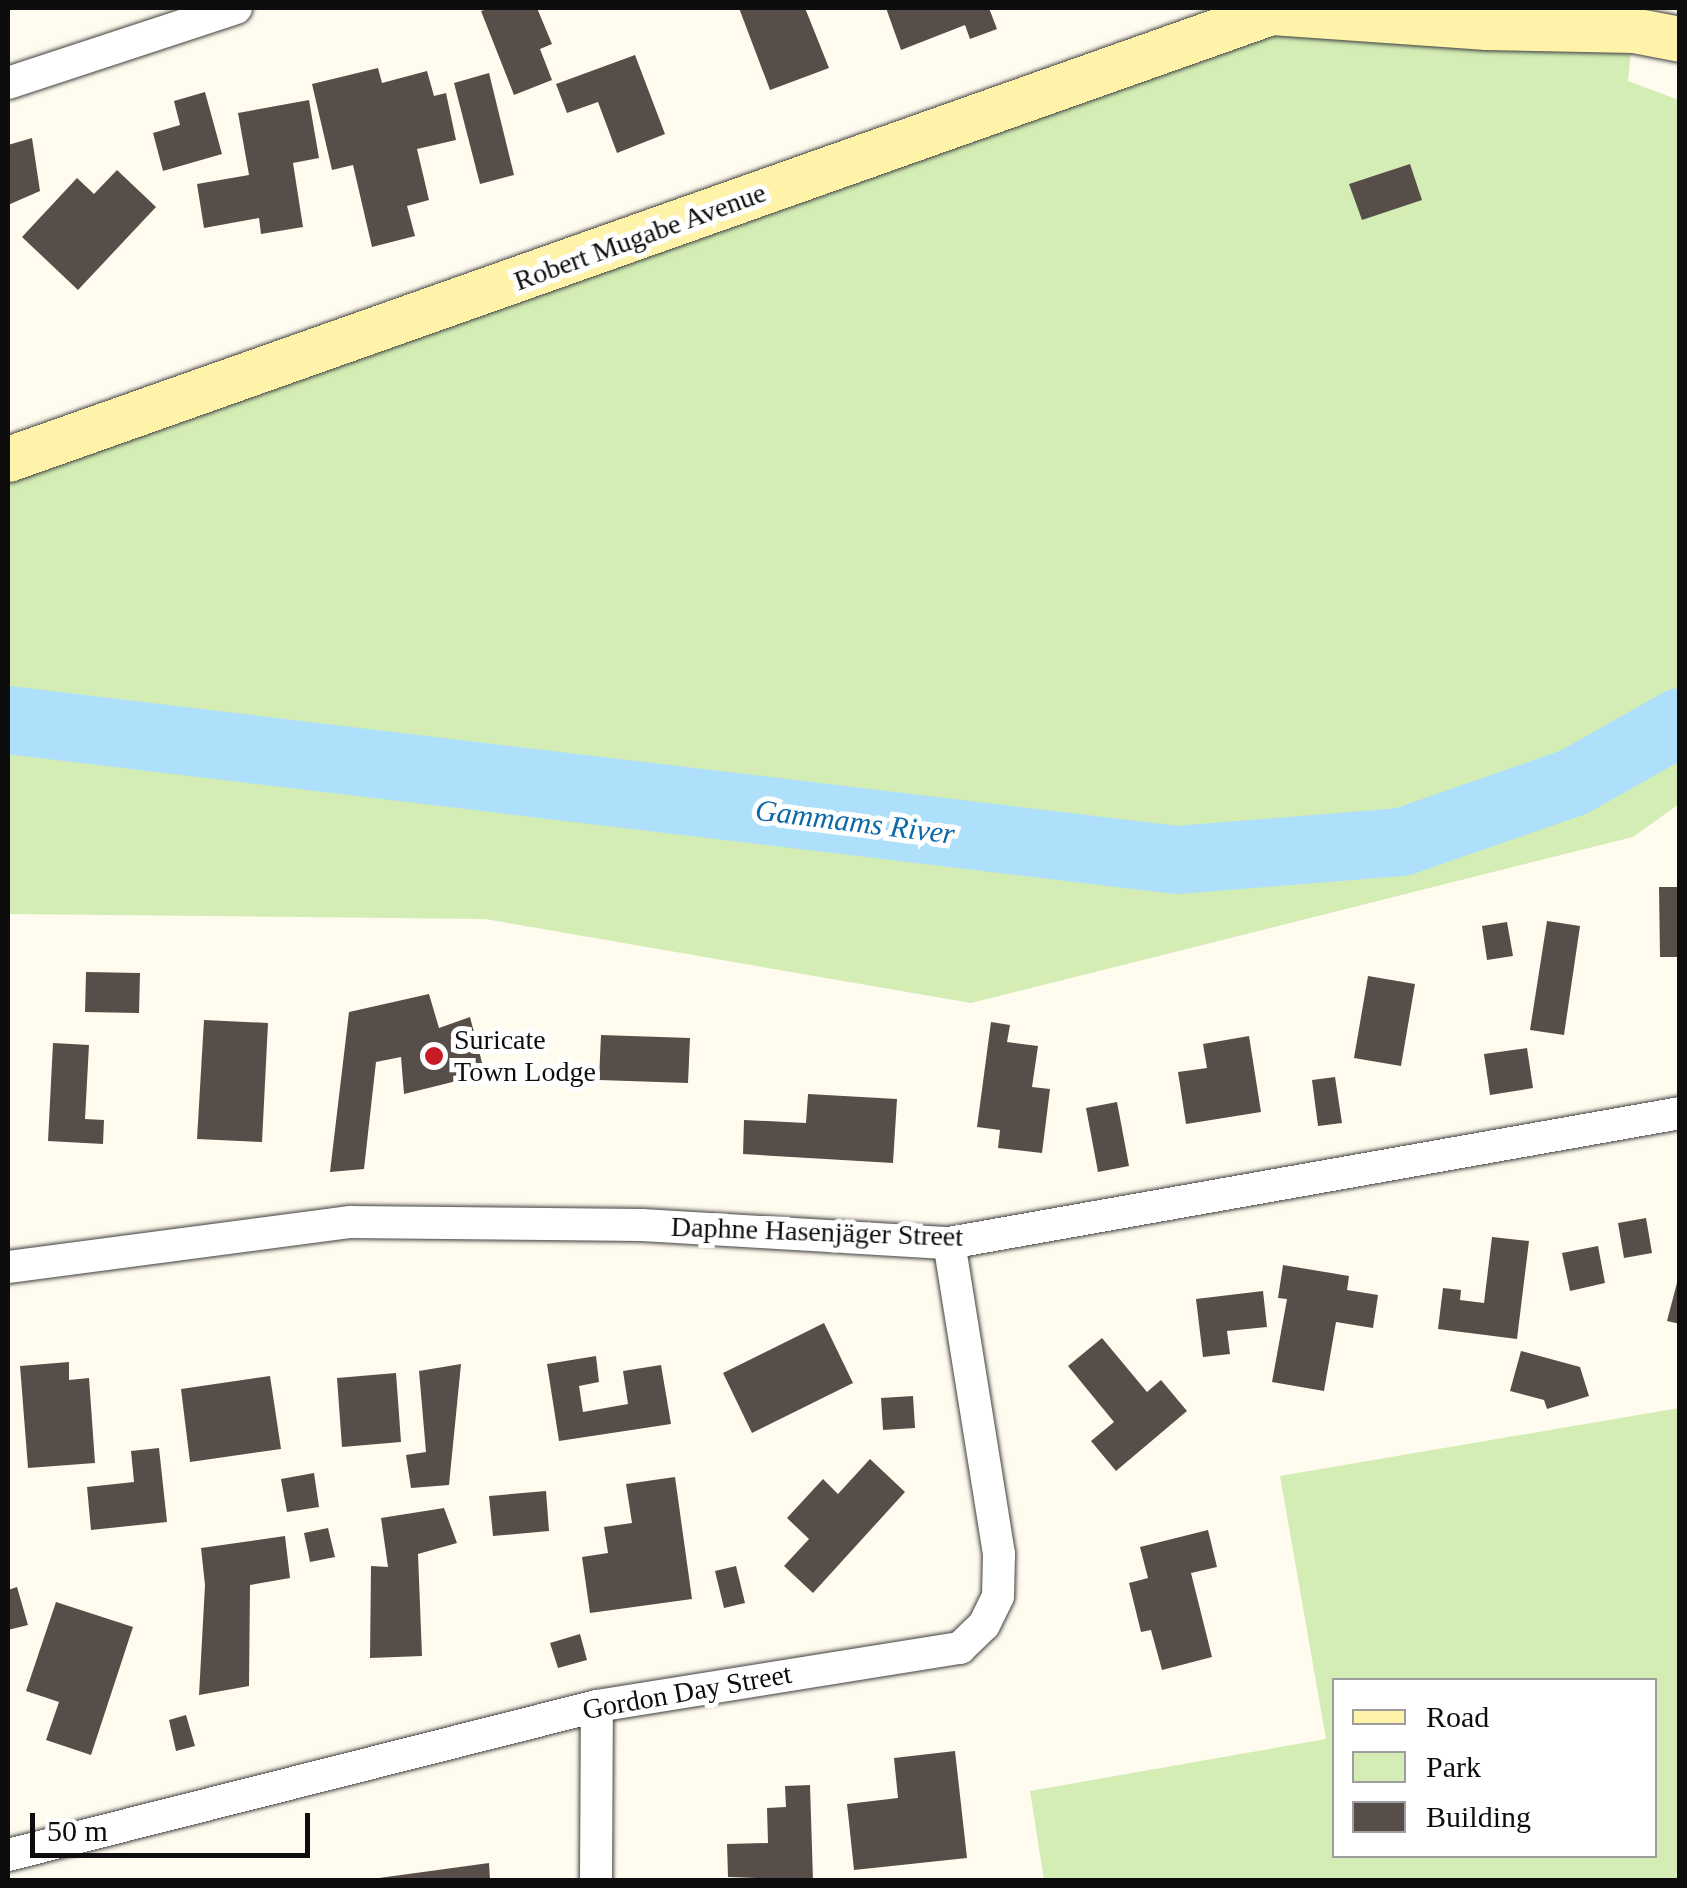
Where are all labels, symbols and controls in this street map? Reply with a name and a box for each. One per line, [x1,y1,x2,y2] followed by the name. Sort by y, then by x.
[509,176,771,298] street label: Robert Mugabe Avenue
[753,792,957,852] water label: Gammams River
[454,1023,596,1089] place label: Suricate Town Lodge
[423,1045,445,1067] marker: Suricate Town Lodge
[670,1210,964,1254] street label: Daphne Hasenjäger Street
[580,1657,794,1727] street label: Gordon Day Street
[1332,1678,1657,1858] legend
[1426,1700,1489,1733] text: Road
[1426,1750,1481,1783] text: Park
[35,1793,315,1855] scale bar
[1426,1800,1531,1833] text: Building
[47,1814,108,1847] text: 50 m

